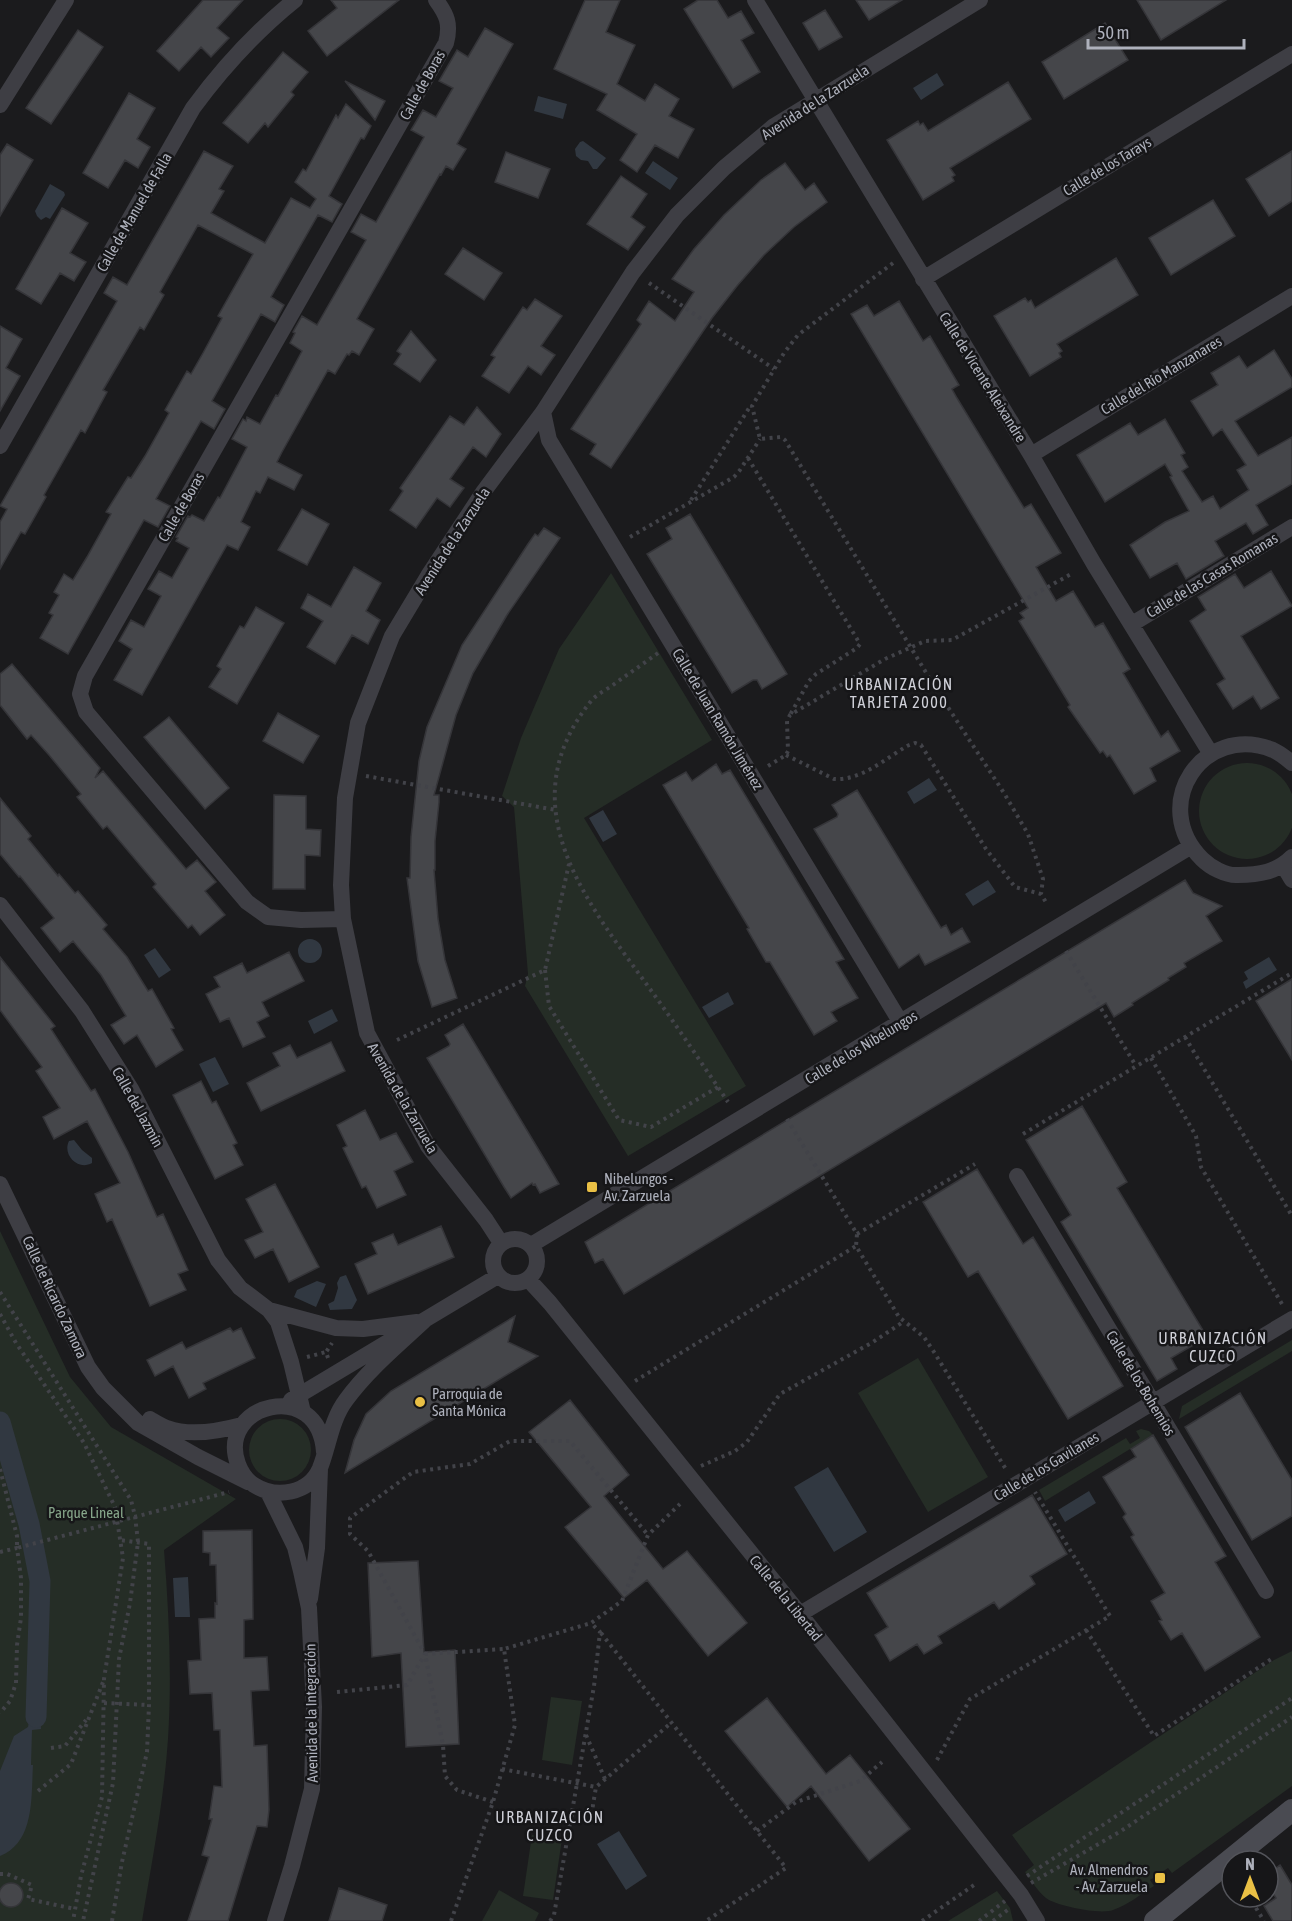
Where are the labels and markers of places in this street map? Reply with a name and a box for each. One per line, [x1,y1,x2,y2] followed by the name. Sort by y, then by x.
[604,1170,673,1204] place label: Nibelungos - Av. Zarzuela
[585,1180,599,1194] marker: Nibelungos - Av. Zarzuela
[432,1385,506,1419] place label: Parroquia de Santa Mónica
[413,1395,427,1409] marker: Parroquia de Santa Mónica
[1070,1861,1148,1895] place label: Av. Almendros - Av. Zarzuela
[1153,1871,1167,1885] marker: Av. Almendros - Av. Zarzuela

